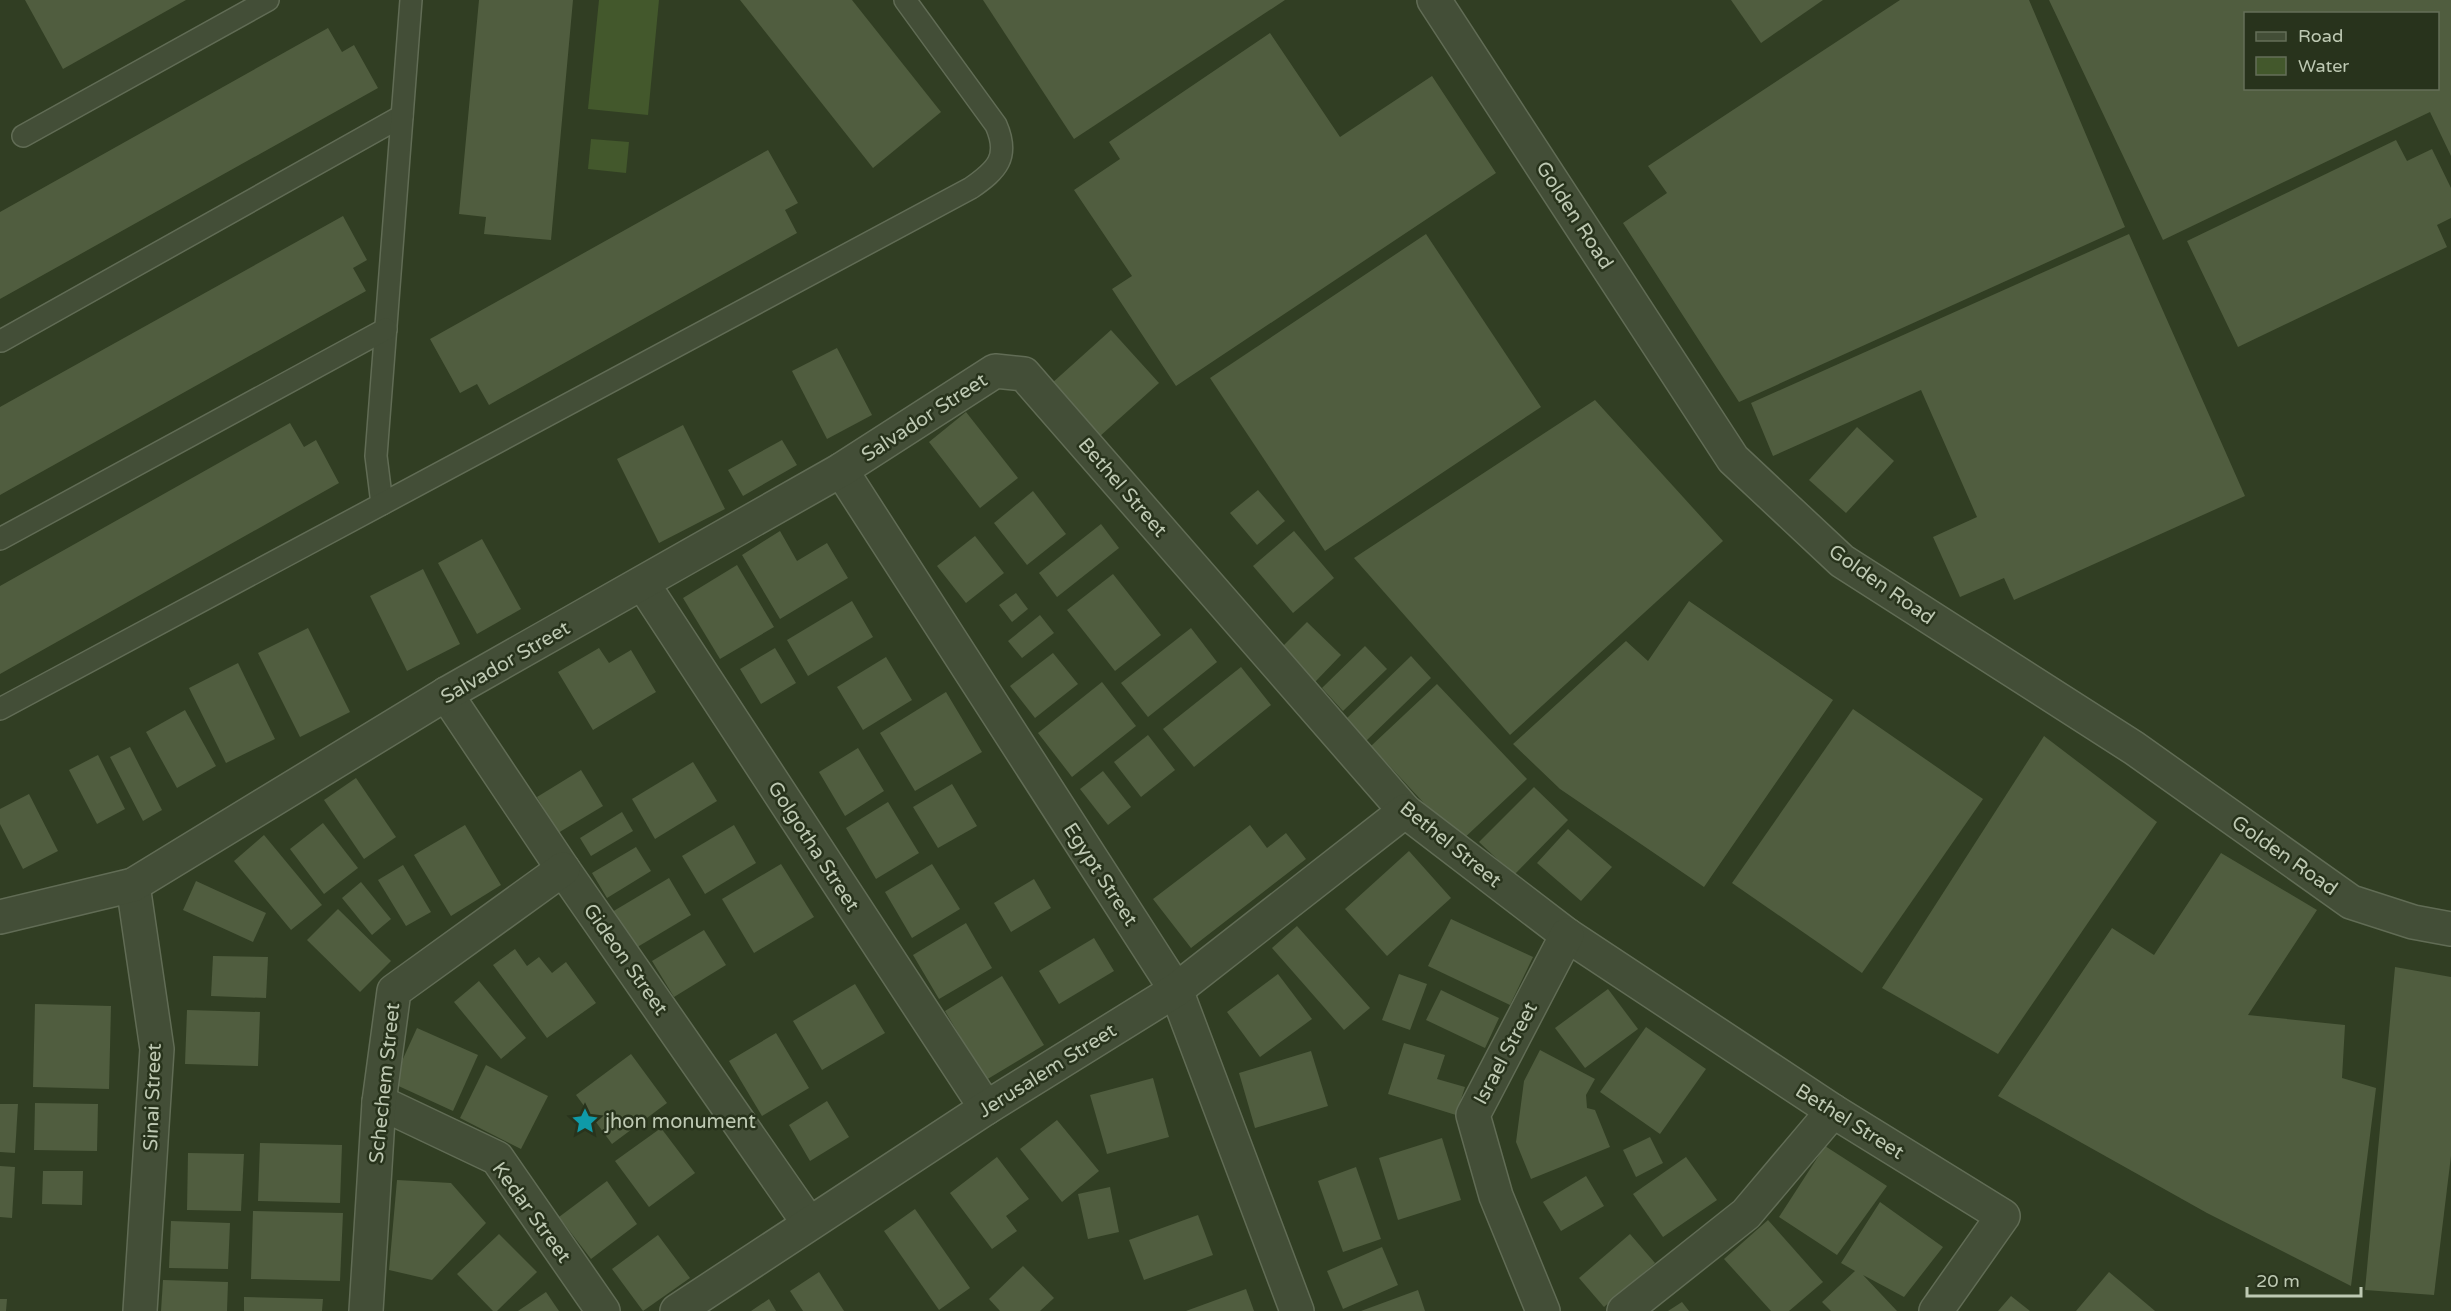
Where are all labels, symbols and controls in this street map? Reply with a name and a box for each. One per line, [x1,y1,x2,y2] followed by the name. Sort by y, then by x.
[2244,12,2439,90] legend
[2298,25,2343,47] text: Road
[2298,55,2349,77] text: Water
[1530,157,1618,274] street label: Golden Road
[857,368,992,467] street label: Salvador Street
[1073,433,1172,542] street label: Bethel Street
[1824,539,1939,630] street label: Golden Road
[437,616,575,710] street label: Salvador Street
[762,777,864,916] street label: Golgotha Street
[1395,797,1506,893] street label: Bethel Street
[2227,810,2342,901] street label: Golden Road
[1058,818,1143,931] street label: Egypt Street
[578,899,673,1020] street label: Gideon Street
[1469,998,1543,1109] street label: Israel Street
[365,1001,405,1165] street label: Schechem Street
[974,1019,1121,1123] street label: Jerusalem Street
[139,1042,167,1151] street label: Sinai Street
[1791,1079,1909,1165] street label: Bethel Street
[570,1106,600,1136] place icon: jhon monument
[604,1110,756,1134] place label: jhon monument
[487,1158,576,1268] street label: Kedar Street
[2247,1260,2361,1298] scale bar
[2256,1270,2300,1292] text: 20 m

